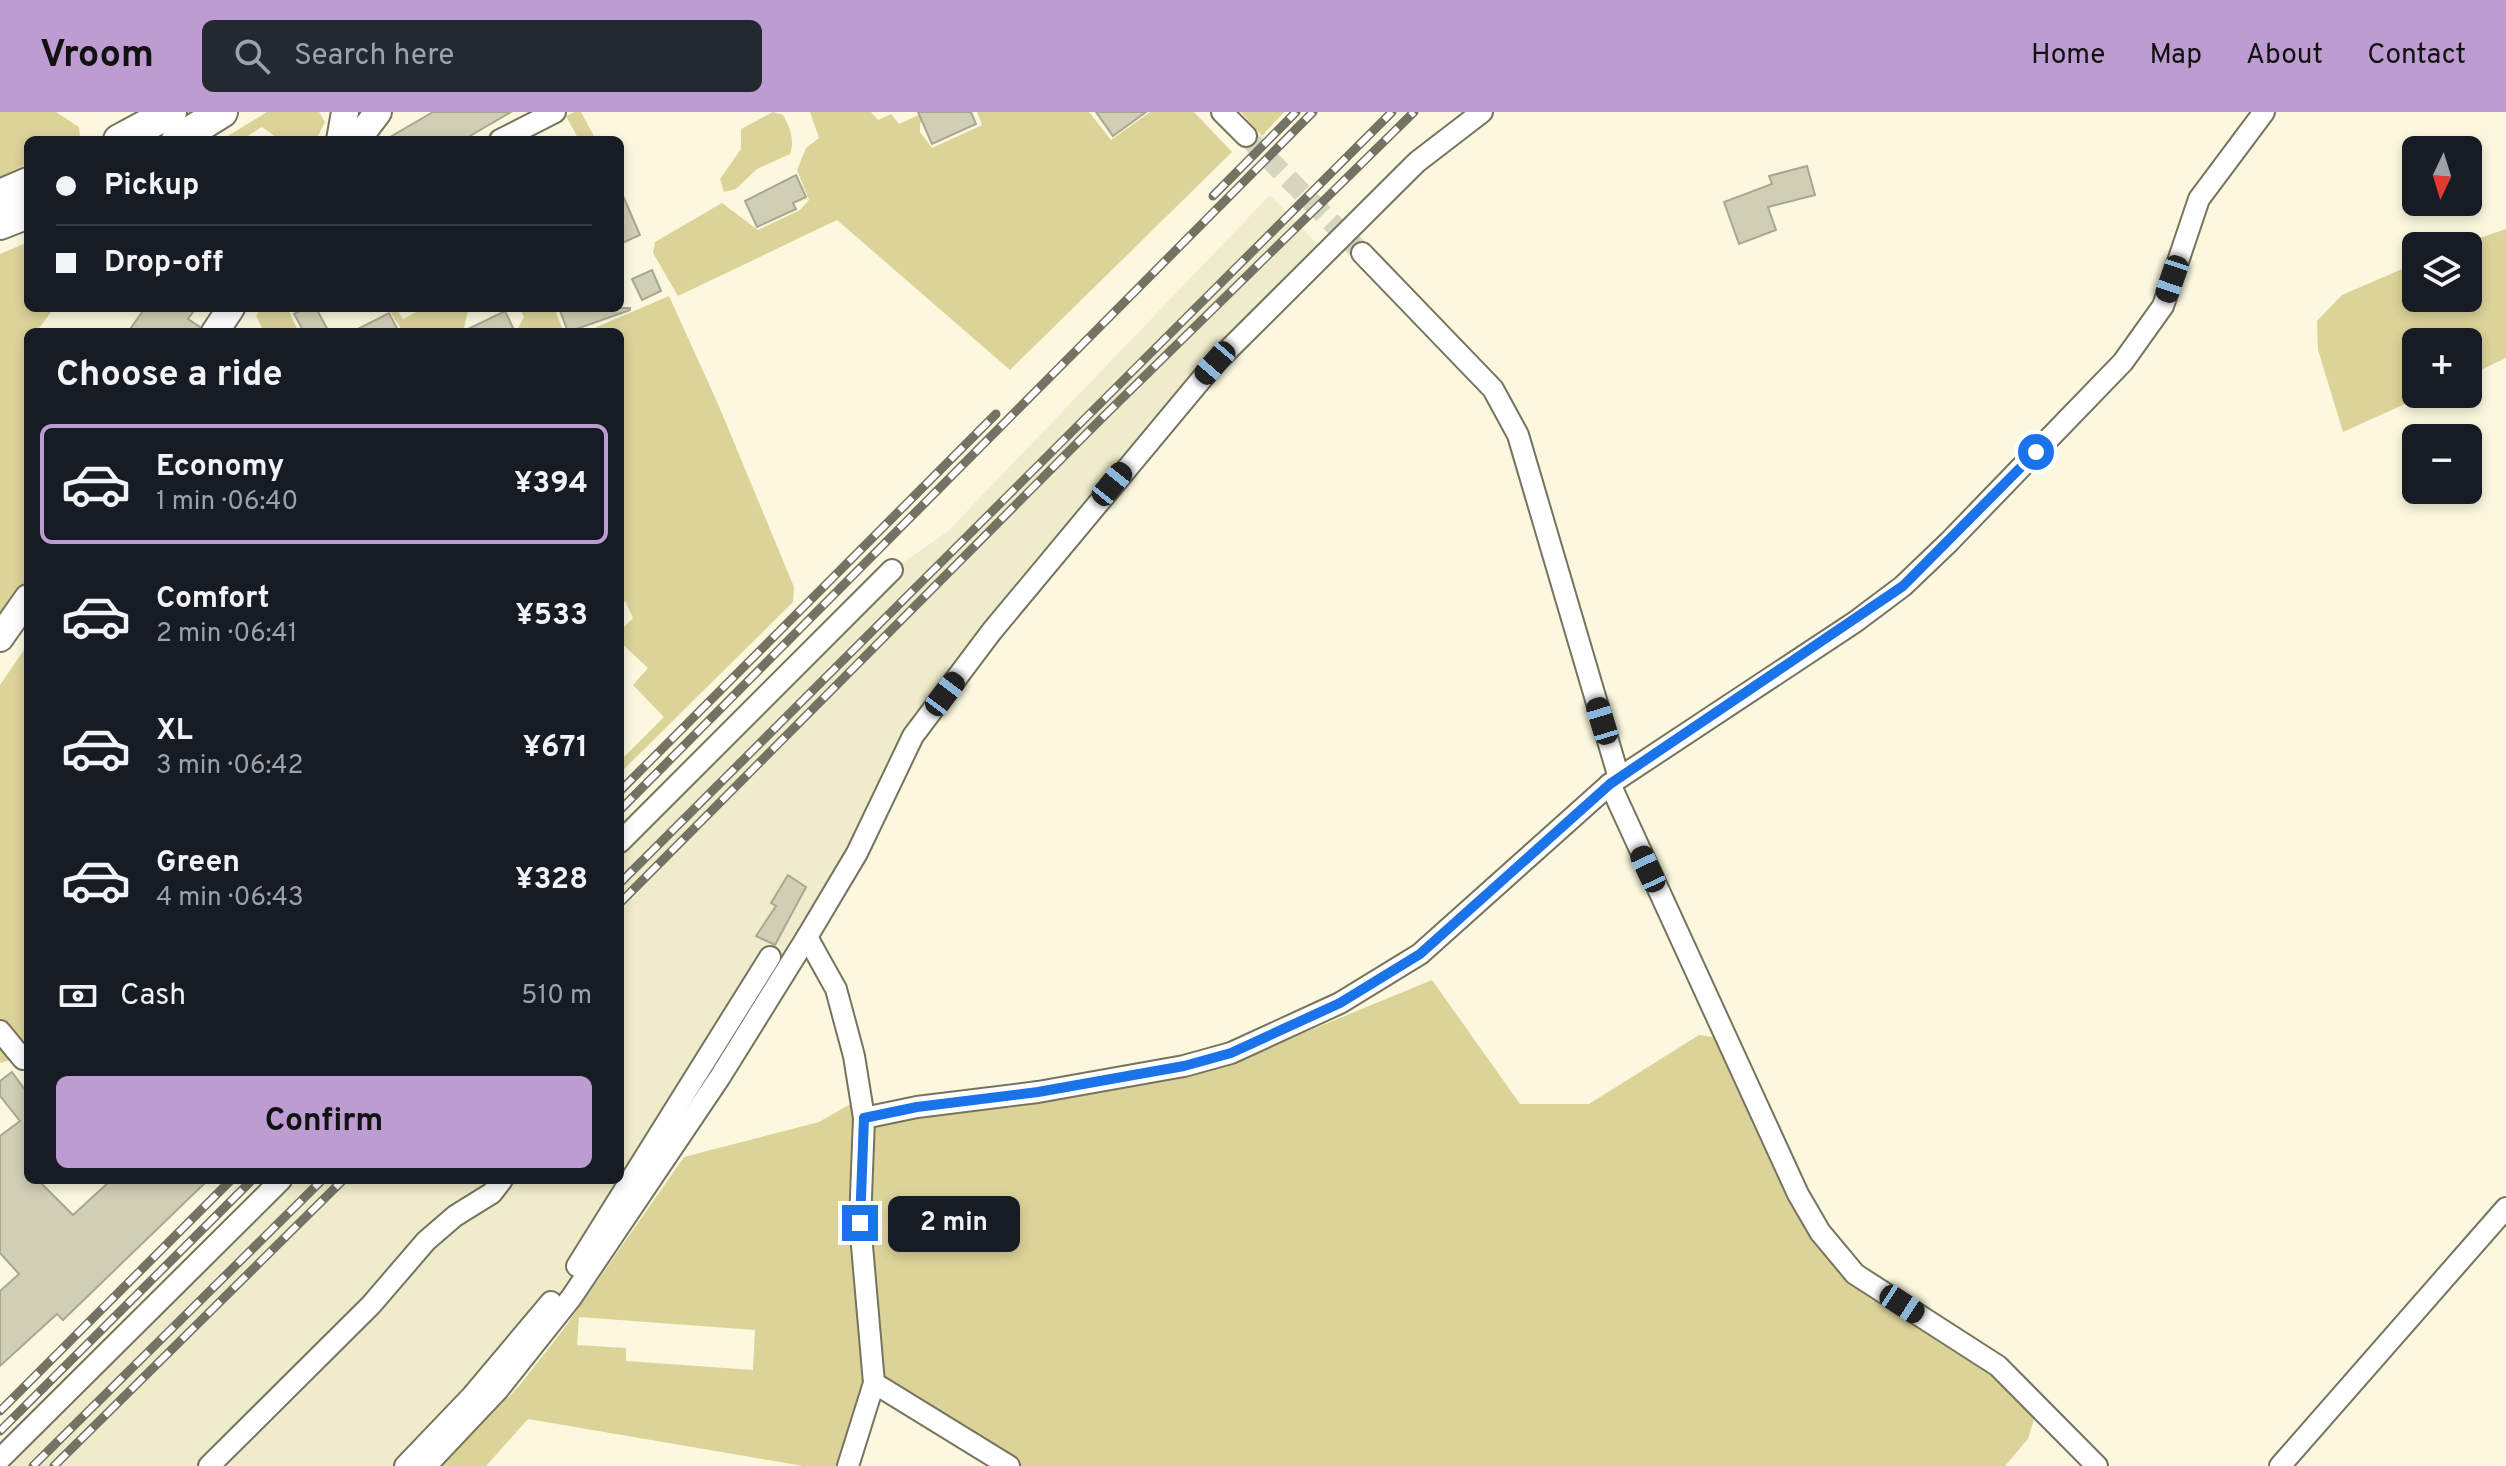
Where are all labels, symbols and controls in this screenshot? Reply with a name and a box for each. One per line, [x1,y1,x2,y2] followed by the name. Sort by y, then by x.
[202,20,762,92] search box
[40,32,154,81] text: Vroom
[230,34,274,78] icon: search
[294,38,454,75] text: Search here
[2031,38,2105,74] text: Home
[2149,38,2202,74] text: Map
[2246,38,2323,74] text: About
[2367,38,2466,74] text: Contact
[2402,136,2482,216] north arrow
[2402,136,2482,504] map controls
[104,168,199,205] text: Pickup
[2402,232,2482,312] button: layers
[104,245,223,282] text: Drop-off
[2153,252,2191,306] car
[2402,328,2482,408] button: +
[1190,337,1240,389] car
[56,353,282,399] text: Choose a ride
[2402,424,2482,504] button: −
[2018,434,2054,470] route start
[60,448,132,520] icon: car
[156,449,284,486] text: Economy
[1088,458,1136,510] car
[514,466,588,503] text: ¥394
[156,486,298,519] text: 1 min · 06:40
[60,580,132,652] icon: car
[156,581,269,618] text: Comfort
[515,598,588,635] text: ¥533
[156,618,297,651] text: 2 min · 06:41
[921,668,969,720] car
[1584,695,1620,747] car
[60,712,132,784] icon: car
[156,713,193,750] text: XL
[523,730,588,767] text: ¥671
[156,750,303,783] text: 3 min · 06:42
[1627,842,1669,896] car
[60,844,132,916] icon: car
[156,845,240,882] text: Green
[515,862,588,899] text: ¥328
[156,882,304,915] text: 4 min · 06:43
[56,974,100,1018] icon: cash
[120,978,186,1015] text: Cash
[521,980,592,1013] text: 510 m
[56,1076,592,1168] button: Confirm
[888,1195,1020,1251] callout: 2 min
[842,1205,878,1241] route end
[920,1207,988,1240] text: 2 min
[1875,1281,1929,1327] car

